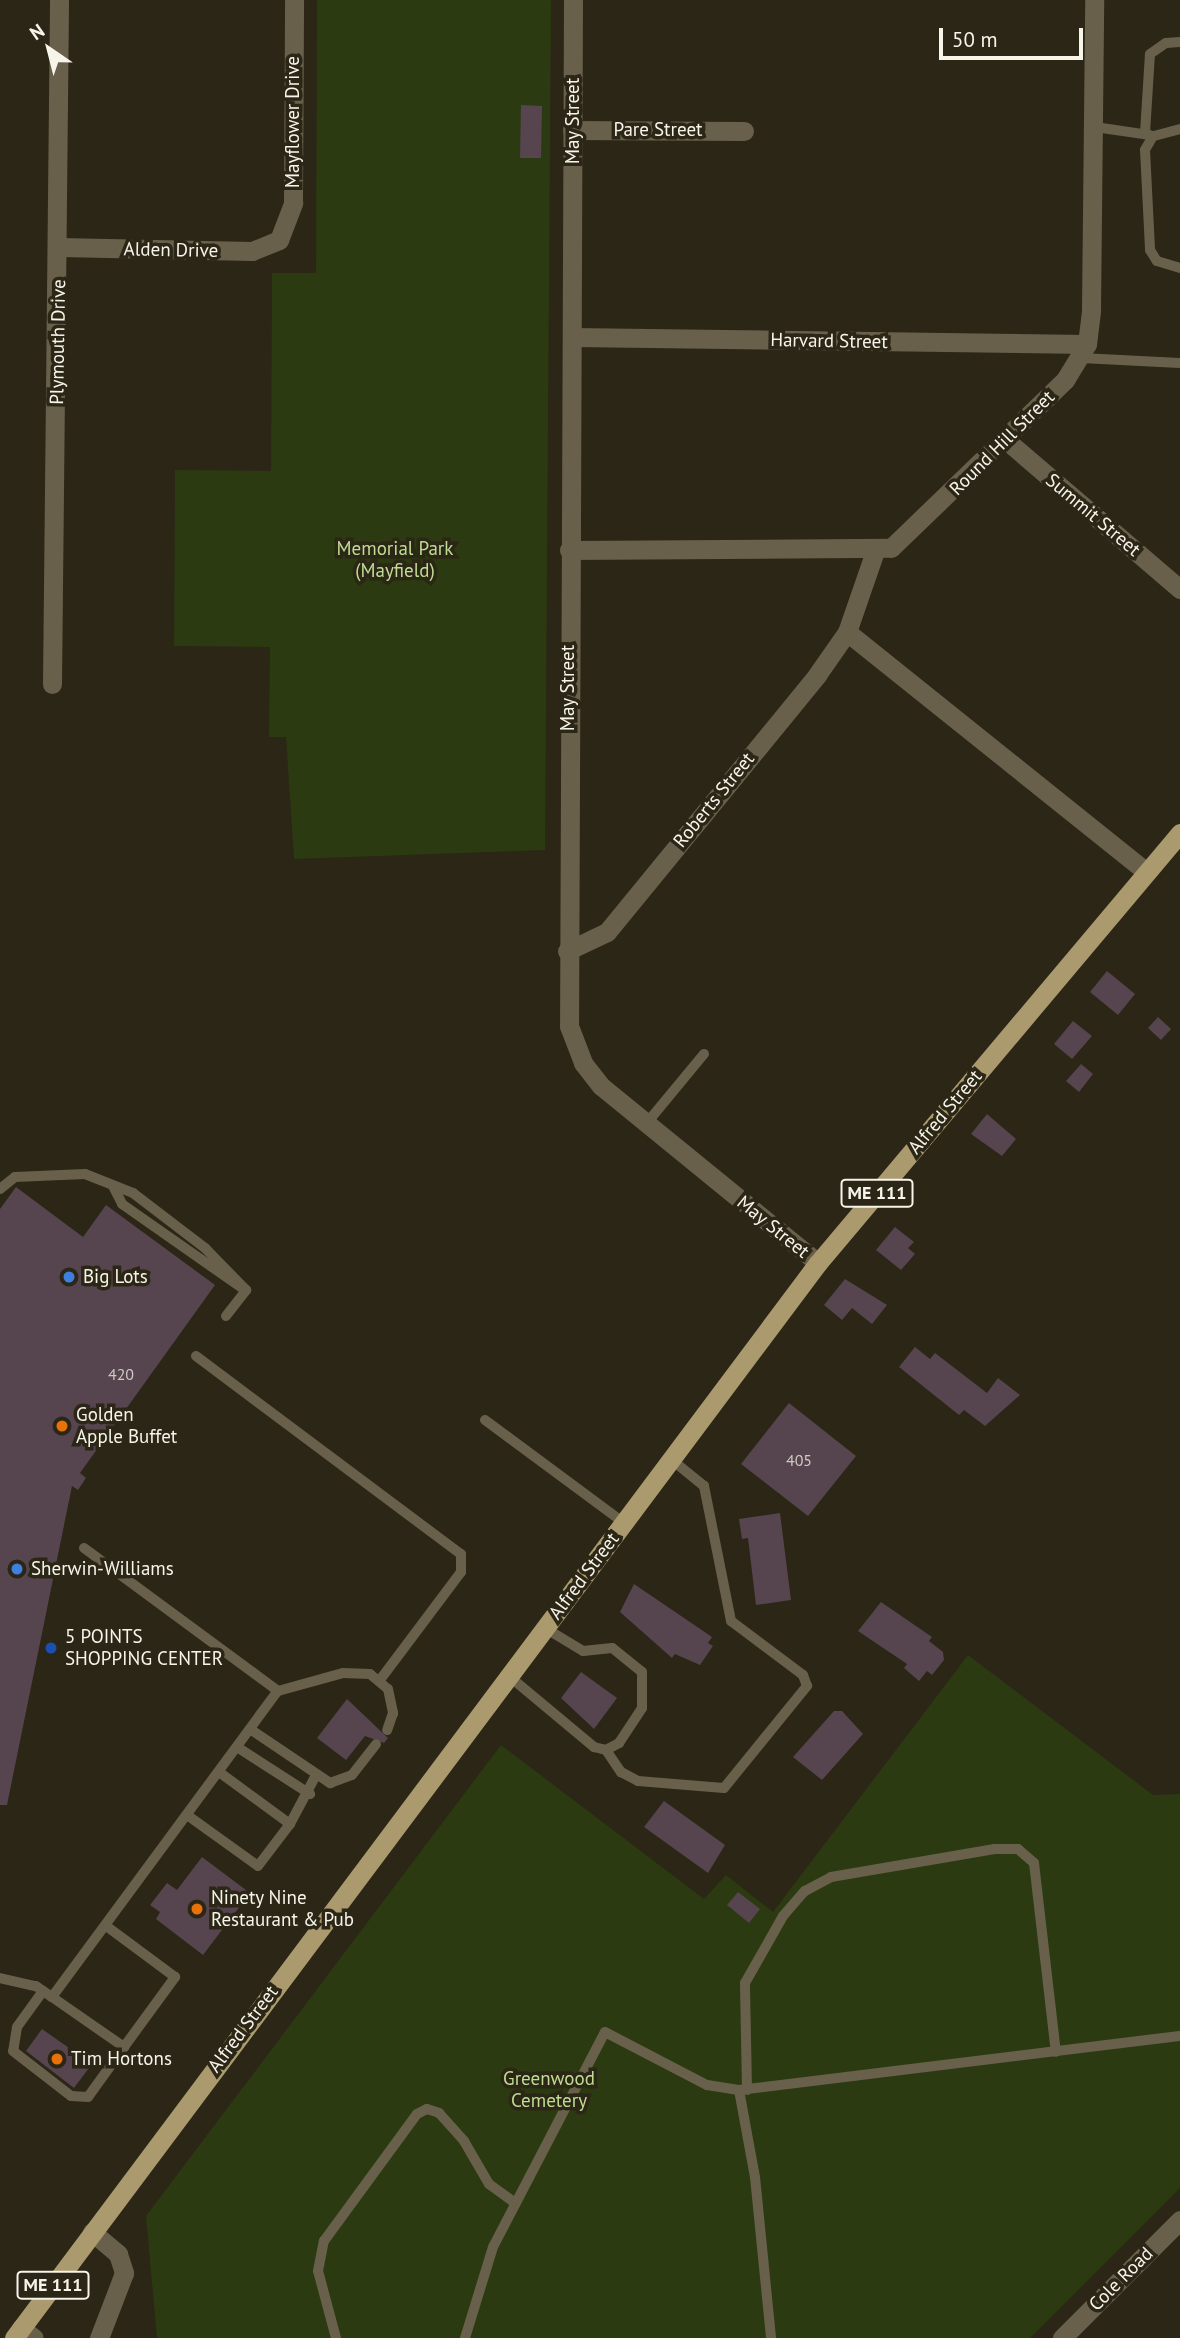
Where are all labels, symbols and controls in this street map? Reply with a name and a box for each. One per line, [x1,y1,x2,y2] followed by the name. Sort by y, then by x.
[14,14,84,84] north arrow
[942,14,1086,58] scale bar
[25,18,49,45] text: N
[952,26,998,53] text: 50 m
[282,56,304,188] street label: Mayflower Drive
[562,78,584,164] street label: May Street
[613,119,703,141] street label: Pare Street
[124,238,218,262] street label: Alden Drive
[46,279,70,405] street label: Plymouth Drive
[770,329,888,353] street label: Harvard Street
[945,386,1059,500] street label: Round Hill Street
[1041,469,1145,561] street label: Summit Street
[337,538,453,582] park label: Memorial Park (Mayfield)
[557,645,579,731] street label: May Street
[669,748,759,852] street label: Roberts Street
[903,1065,987,1159] street label: Alfred Street
[840,1178,914,1208] road number: ME 111
[732,1191,814,1263] street label: May Street
[83,1266,148,1288] place label: Big Lots
[61,1269,77,1285] marker: Big Lots
[108,1364,134,1384] house number: 420
[76,1404,177,1448] place label: Golden Apple Buffet
[54,1418,70,1434] marker: Golden Apple Buffet
[786,1450,812,1470] house number: 405
[544,1528,624,1624] street label: Alfred Street
[31,1558,174,1580] place label: Sherwin-Williams
[9,1561,25,1577] marker: Sherwin-Williams
[65,1626,223,1670] place label: 5 POINTS SHOPPING CENTER
[43,1640,59,1656] marker: 5 POINTS SHOPPING CENTER
[211,1887,354,1931] place label: Ninety Nine Restaurant & Pub
[189,1901,205,1917] marker: Ninety Nine Restaurant & Pub
[203,1981,283,2077] street label: Alfred Street
[71,2048,172,2070] place label: Tim Hortons
[49,2051,65,2067] marker: Tim Hortons
[503,2068,595,2112] park label: Greenwood Cemetery
[1084,2242,1158,2316] street label: Cole Road
[16,2270,90,2300] road number: ME 111

